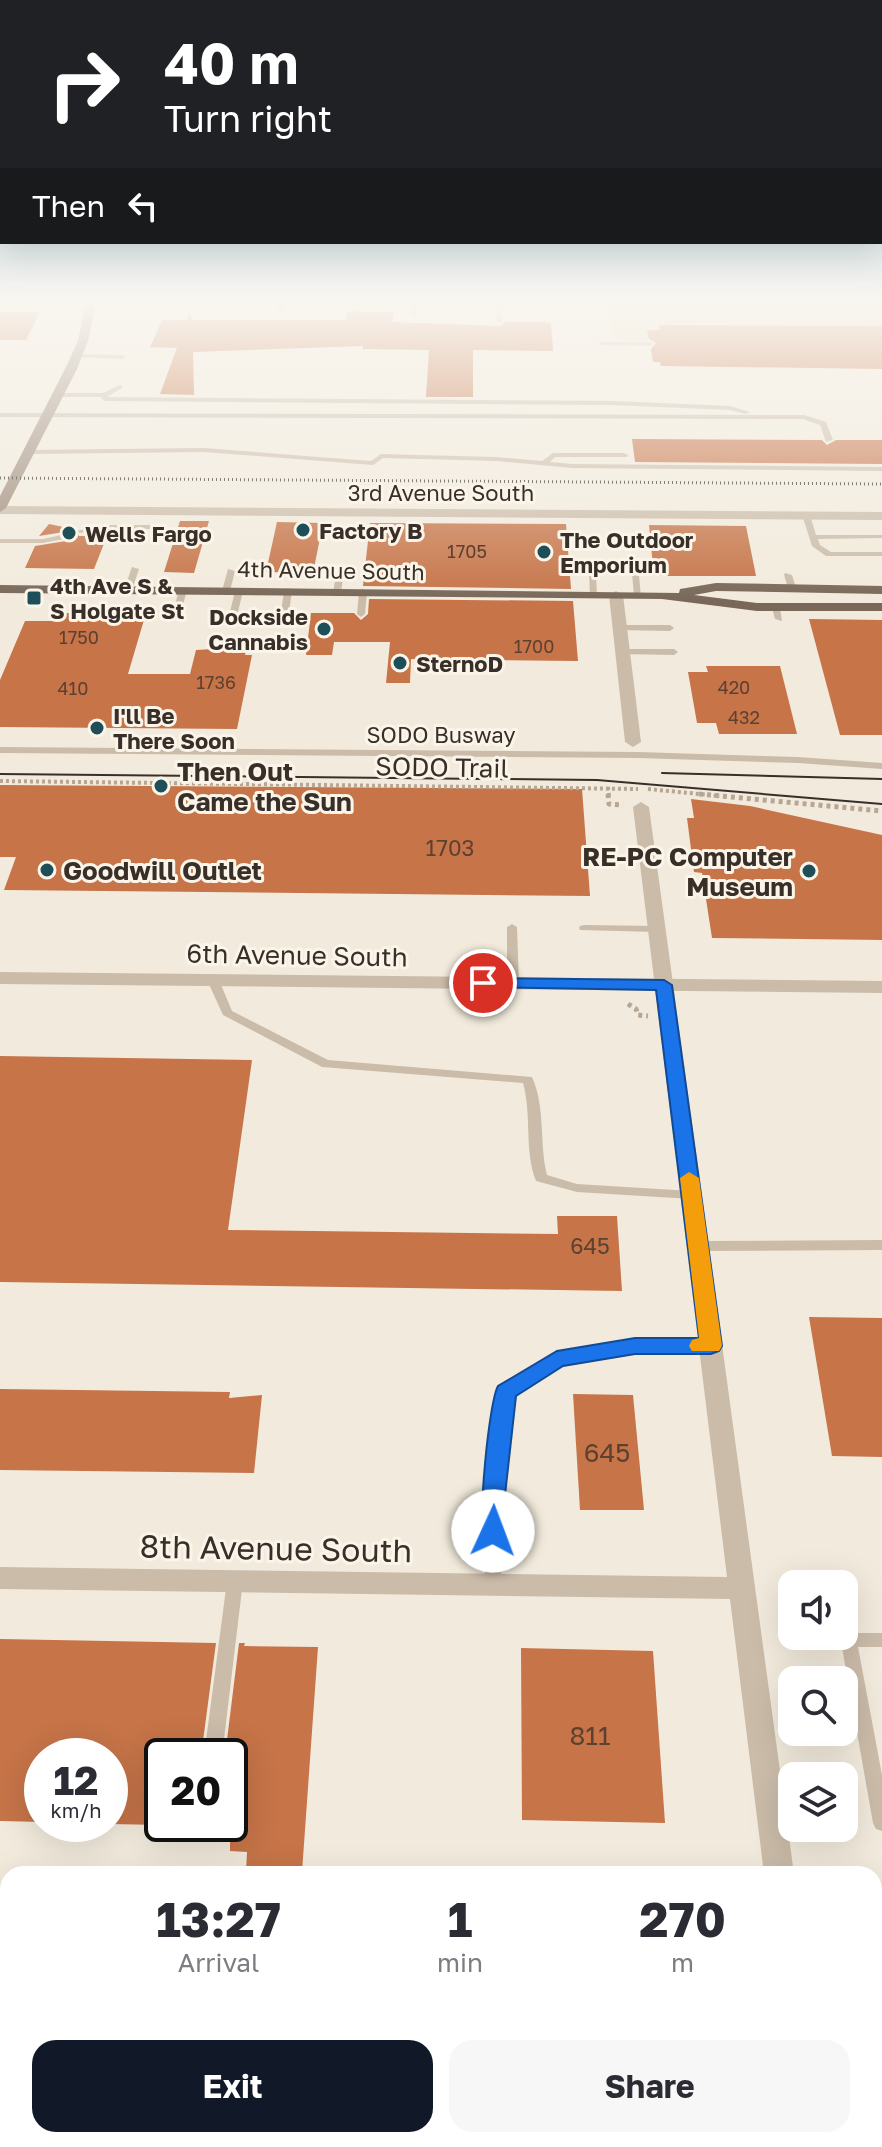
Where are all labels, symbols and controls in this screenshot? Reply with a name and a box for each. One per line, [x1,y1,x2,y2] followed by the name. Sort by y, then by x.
[164,29,298,96] text: 40 m
[32,32,136,136] icon: right
[164,97,332,140] text: Turn right
[121,184,165,228] icon: left
[32,188,105,224] text: Then
[348,479,534,506] street label: 3rd Avenue South
[319,517,422,544] place label: Factory B
[85,520,212,547] place label: Wells Fargo
[294,521,312,539] marker: Factory B
[60,524,78,542] marker: Wells Fargo
[560,526,694,578] place label: The Outdoor Emporium
[447,540,487,562] house number: 1705
[535,543,553,561] marker: The Outdoor Emporium
[237,555,425,585] street label: 4th Avenue South
[50,572,185,624] place label: 4th Ave S & S Holgate St
[25,589,43,607] marker: 4th Ave S & S Holgate St
[208,603,308,655] place label: Dockside Cannabis
[315,620,333,638] marker: Dockside Cannabis
[59,626,99,648] house number: 1750
[514,635,554,657] house number: 1700
[416,650,503,677] place label: SternoD
[391,654,409,672] marker: SternoD
[196,671,236,693] house number: 1736
[718,676,750,698] house number: 420
[58,677,88,699] house number: 410
[113,702,235,754] place label: I'll Be There Soon
[728,706,760,728] house number: 432
[88,719,106,737] marker: I'll Be There Soon
[367,721,515,748] street label: SODO Busway
[375,750,509,784] street label: SODO Trail
[177,756,352,817] place label: Then Out Came the Sun
[152,777,170,795] marker: Then Out Came the Sun
[426,834,474,861] house number: 1703
[582,841,793,902] place label: RE-PC Computer Museum
[63,855,262,886] place label: Goodwill Outlet
[38,861,56,879] marker: Goodwill Outlet
[800,862,818,880] marker: RE-PC Computer Museum
[186,938,408,972] street label: 6th Avenue South
[449,949,517,1017] pin
[461,961,505,1005] icon: arrive
[570,1232,610,1259] house number: 645
[584,1437,630,1468] house number: 645
[451,1489,535,1573] position arrow
[139,1527,413,1569] street label: 8th Avenue South
[778,1570,858,1842] map controls
[778,1570,858,1650] button: sound
[778,1666,858,1746] button: search
[569,1720,611,1751] house number: 811
[144,1738,248,1842] speed limit sign: 20
[54,1756,99,1804] text: 12
[778,1762,858,1842] button: layers
[51,1798,101,1822] text: km/h
[156,1890,281,1948] text: 13:27
[448,1890,472,1948] text: 1
[639,1890,726,1948] text: 270
[178,1947,259,1978] text: Arrival
[437,1947,483,1978] text: min
[671,1947,694,1978] text: m
[32,2040,433,2132] button: Exit
[449,2040,850,2132] button: Share

